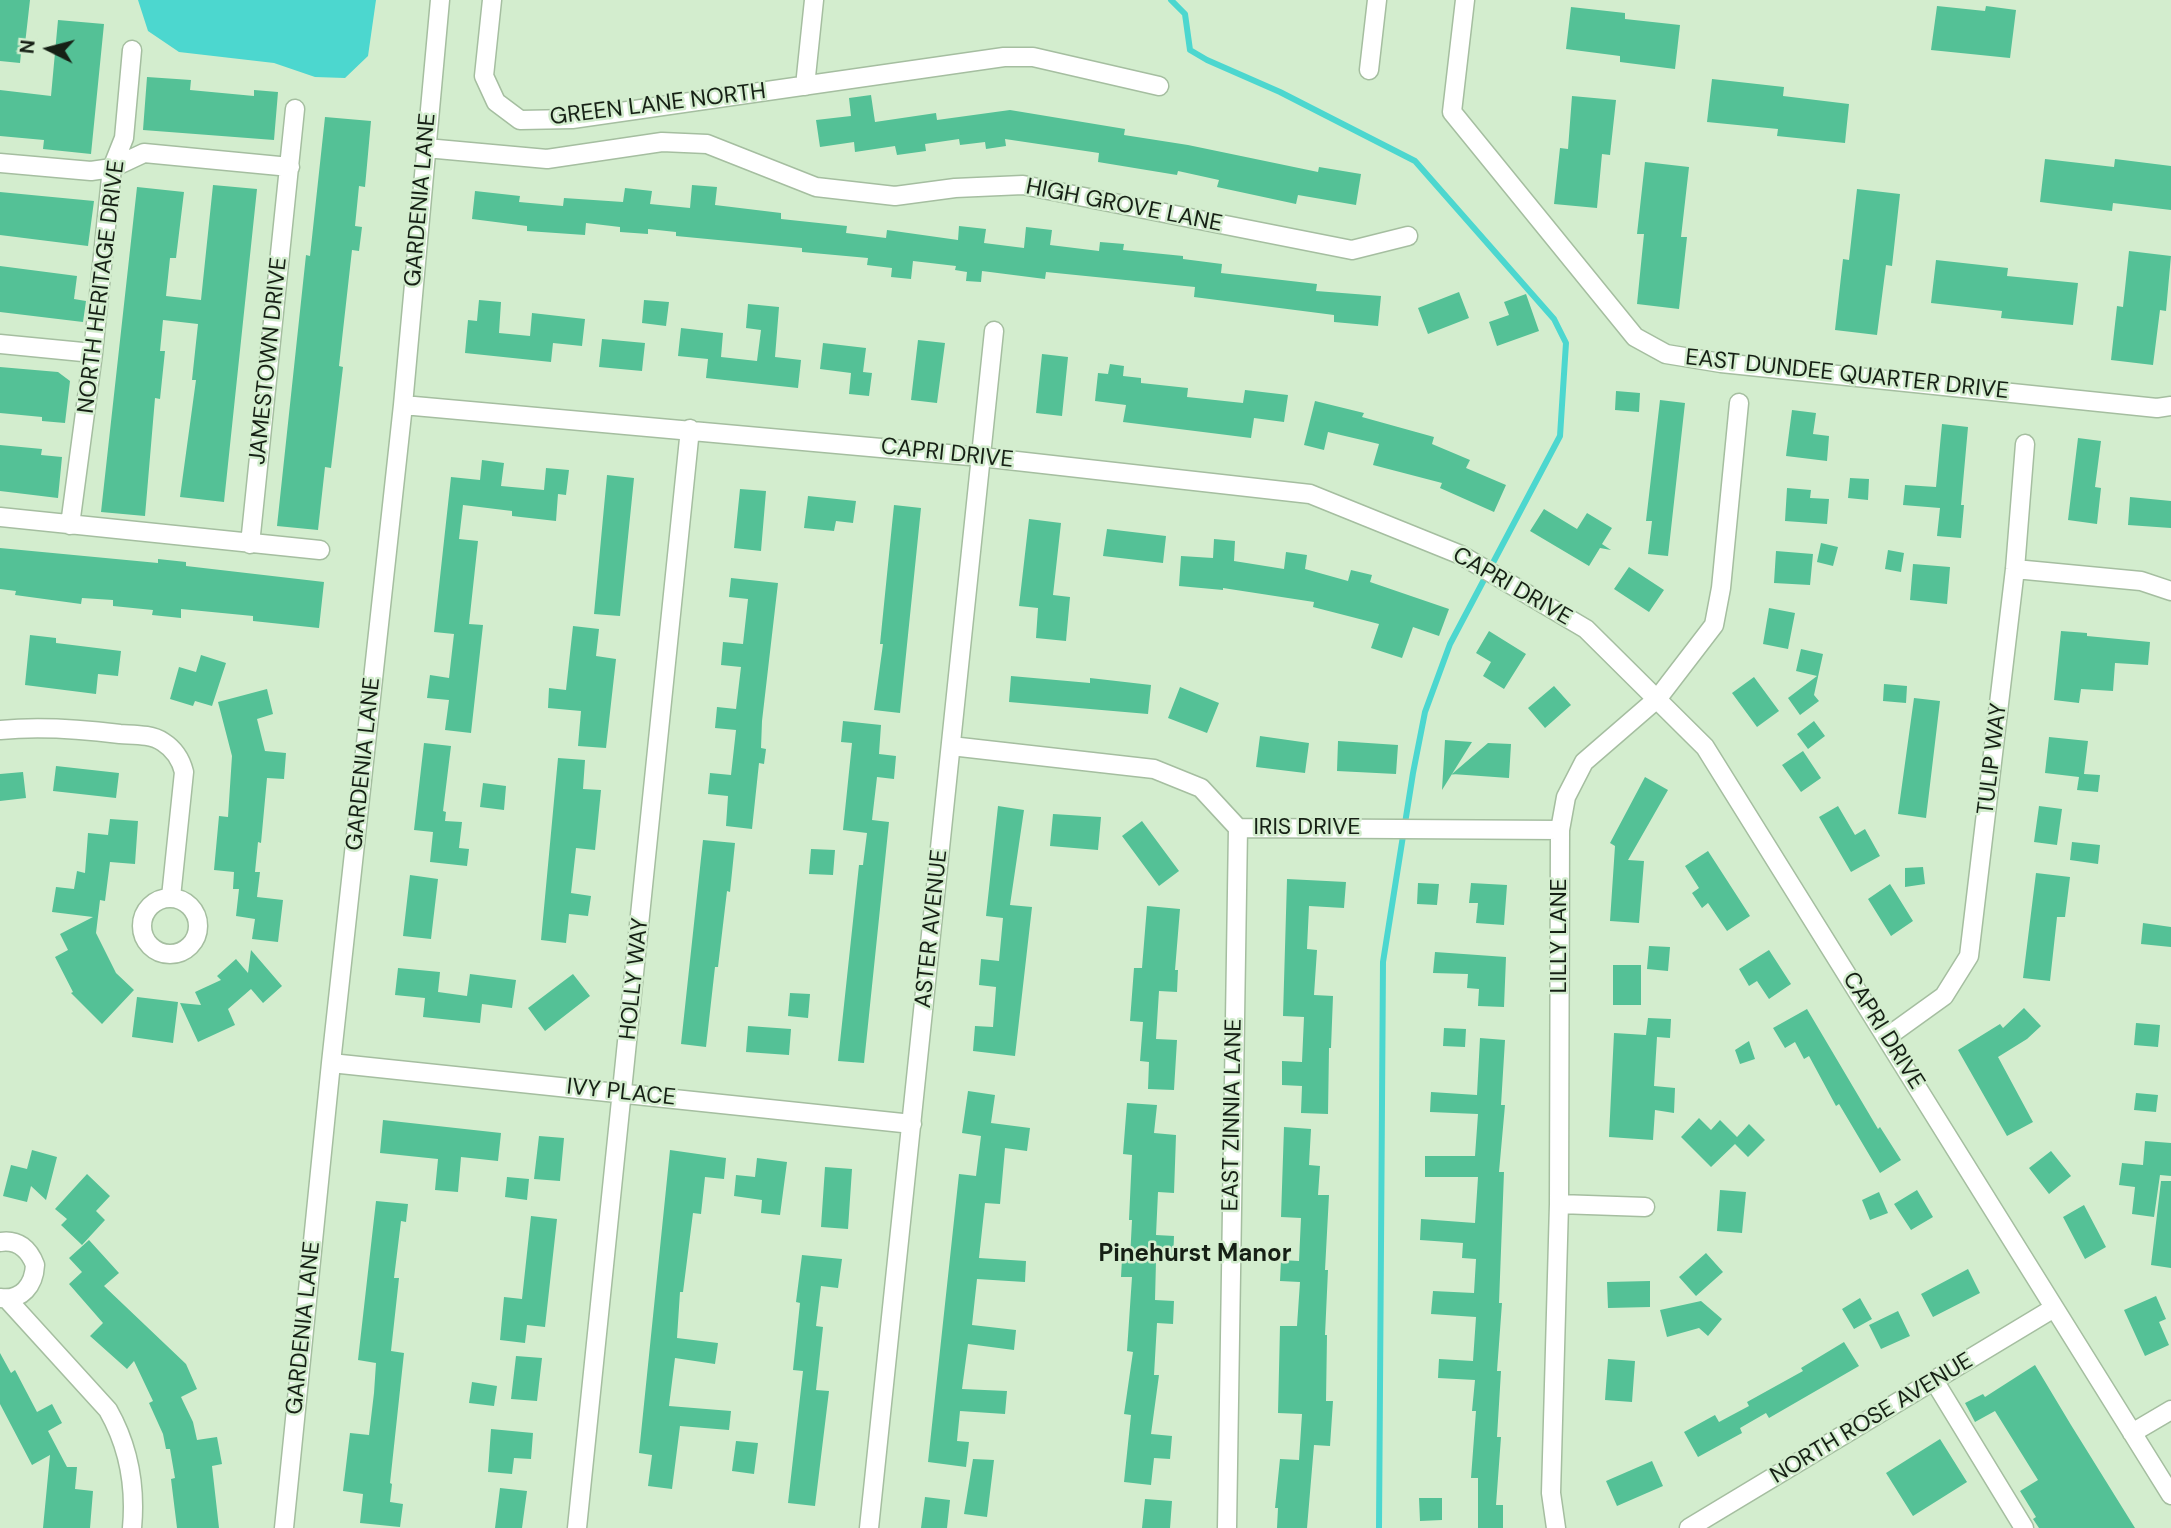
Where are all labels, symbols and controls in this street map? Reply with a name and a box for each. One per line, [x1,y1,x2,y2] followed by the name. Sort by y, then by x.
[14,14,84,84] north arrow
[14,39,41,55] text: N
[548,78,768,132] street label: GREEN LANE NORTH
[400,112,442,288] street label: GARDENIA LANE
[73,159,131,415] street label: NORTH HERITAGE DRIVE
[1024,173,1224,239] street label: HIGH GROVE LANE
[244,256,294,466] street label: JAMESTOWN DRIVE
[1684,344,2010,406] street label: EAST DUNDEE QUARTER DRIVE
[879,433,1015,475] street label: CAPRI DRIVE
[1447,542,1577,632] street label: CAPRI DRIVE
[341,676,387,852] street label: GARDENIA LANE
[1972,701,2014,817] street label: TULIP WAY
[1253,814,1361,842] street label: IRIS DRIVE
[910,848,954,1010] street label: ASTER AVENUE
[1546,878,1574,994] street label: LILLY LANE
[615,917,655,1041] street label: HOLLY WAY
[1836,967,1930,1095] street label: CAPRI DRIVE
[1218,1018,1248,1212] street label: EAST ZINNIA LANE
[565,1074,677,1112] street label: IVY PLACE
[281,1240,327,1416] street label: GARDENIA LANE
[1098,1241,1292,1269] district label: Pinehurst Manor
[1766,1348,1978,1490] street label: NORTH ROSE AVENUE

